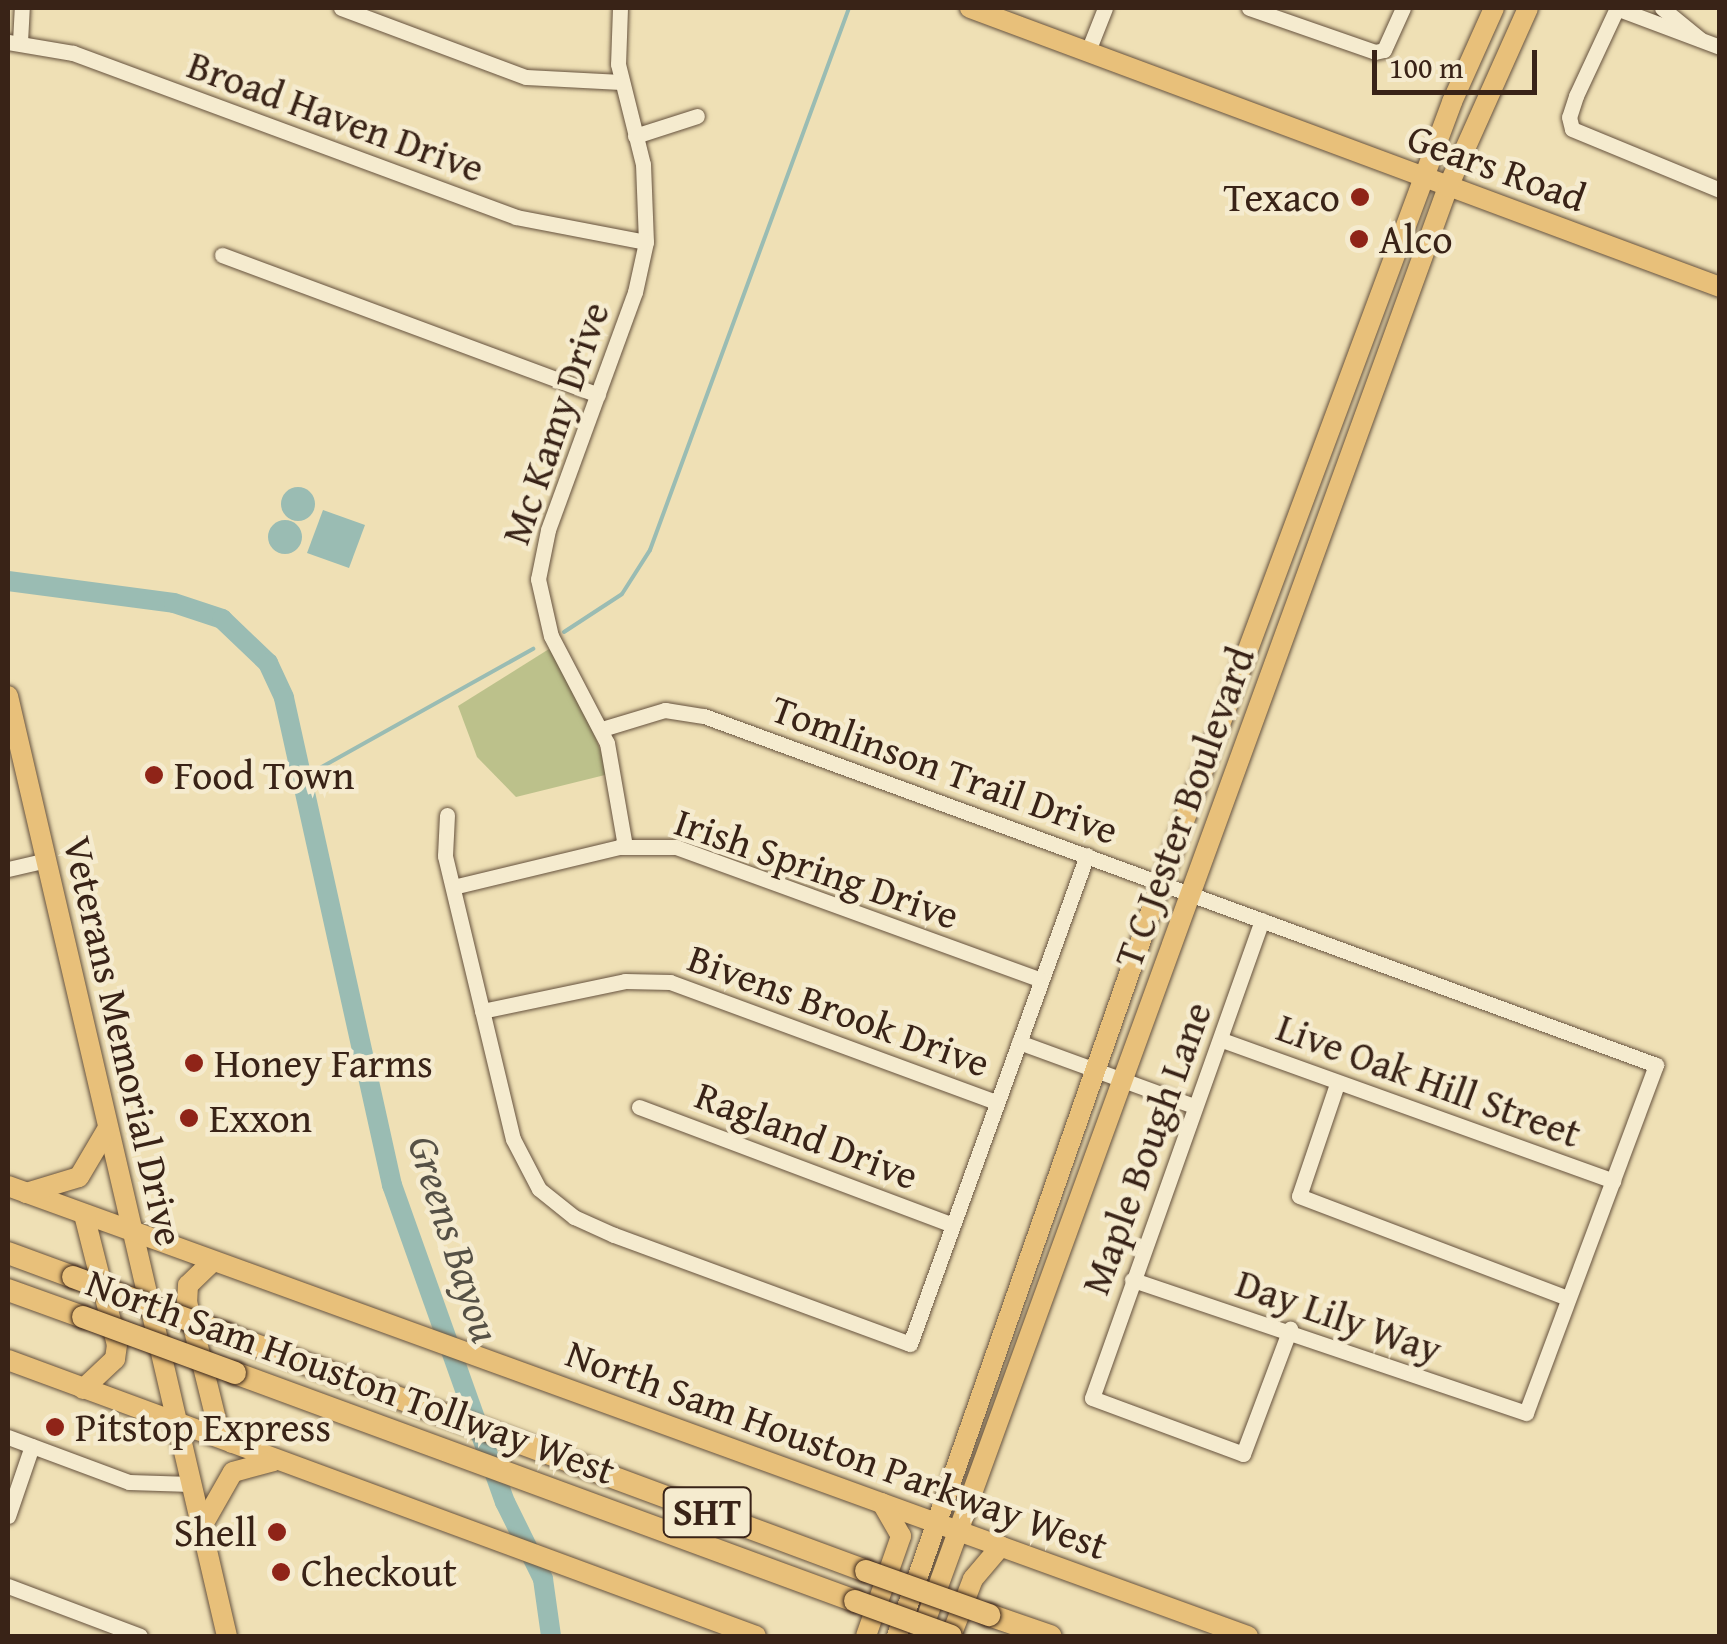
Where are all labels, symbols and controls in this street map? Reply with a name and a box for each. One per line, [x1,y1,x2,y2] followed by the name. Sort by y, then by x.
[1377,30,1542,92] scale bar
[181,40,491,192] street label: Broad Haven Drive
[1389,45,1463,89] text: 100 m
[1401,113,1593,221] street label: Gears Road
[1224,173,1340,221] place label: Texaco
[1349,186,1371,208] marker: Texaco
[1379,215,1453,263] place label: Alco
[1348,228,1370,250] marker: Alco
[491,296,619,550] street label: Mc Kamy Drive
[1104,640,1264,974] street label: T C Jester Boulevard
[765,684,1125,854] street label: Tomlinson Trail Drive
[174,751,354,799] place label: Food Town
[143,764,165,786] marker: Food Town
[669,797,965,939] street label: Irish Spring Drive
[54,832,194,1250] street label: Veterans Memorial Drive
[682,933,996,1087] street label: Bivens Brook Drive
[1071,995,1221,1301] street label: Maple Bough Lane
[1271,1003,1587,1157] street label: Live Oak Hill Street
[214,1039,433,1087] place label: Honey Farms
[183,1052,205,1074] marker: Honey Farms
[689,1071,925,1199] street label: Ragland Drive
[209,1094,312,1142] place label: Exxon
[178,1107,200,1129] marker: Exxon
[398,1129,512,1349] water label: Greens Bayou
[80,1258,622,1494] street label: North Sam Houston Tollway West
[1230,1258,1448,1374] street label: Day Lily Way
[560,1329,1114,1569] street label: North Sam Houston Parkway West
[75,1403,331,1451] place label: Pitstop Express
[44,1416,66,1438] marker: Pitstop Express
[662,1479,752,1545] road number: SHT
[174,1508,257,1556] place label: Shell
[266,1521,288,1543] marker: Shell
[301,1548,457,1596] place label: Checkout
[270,1561,292,1583] marker: Checkout

